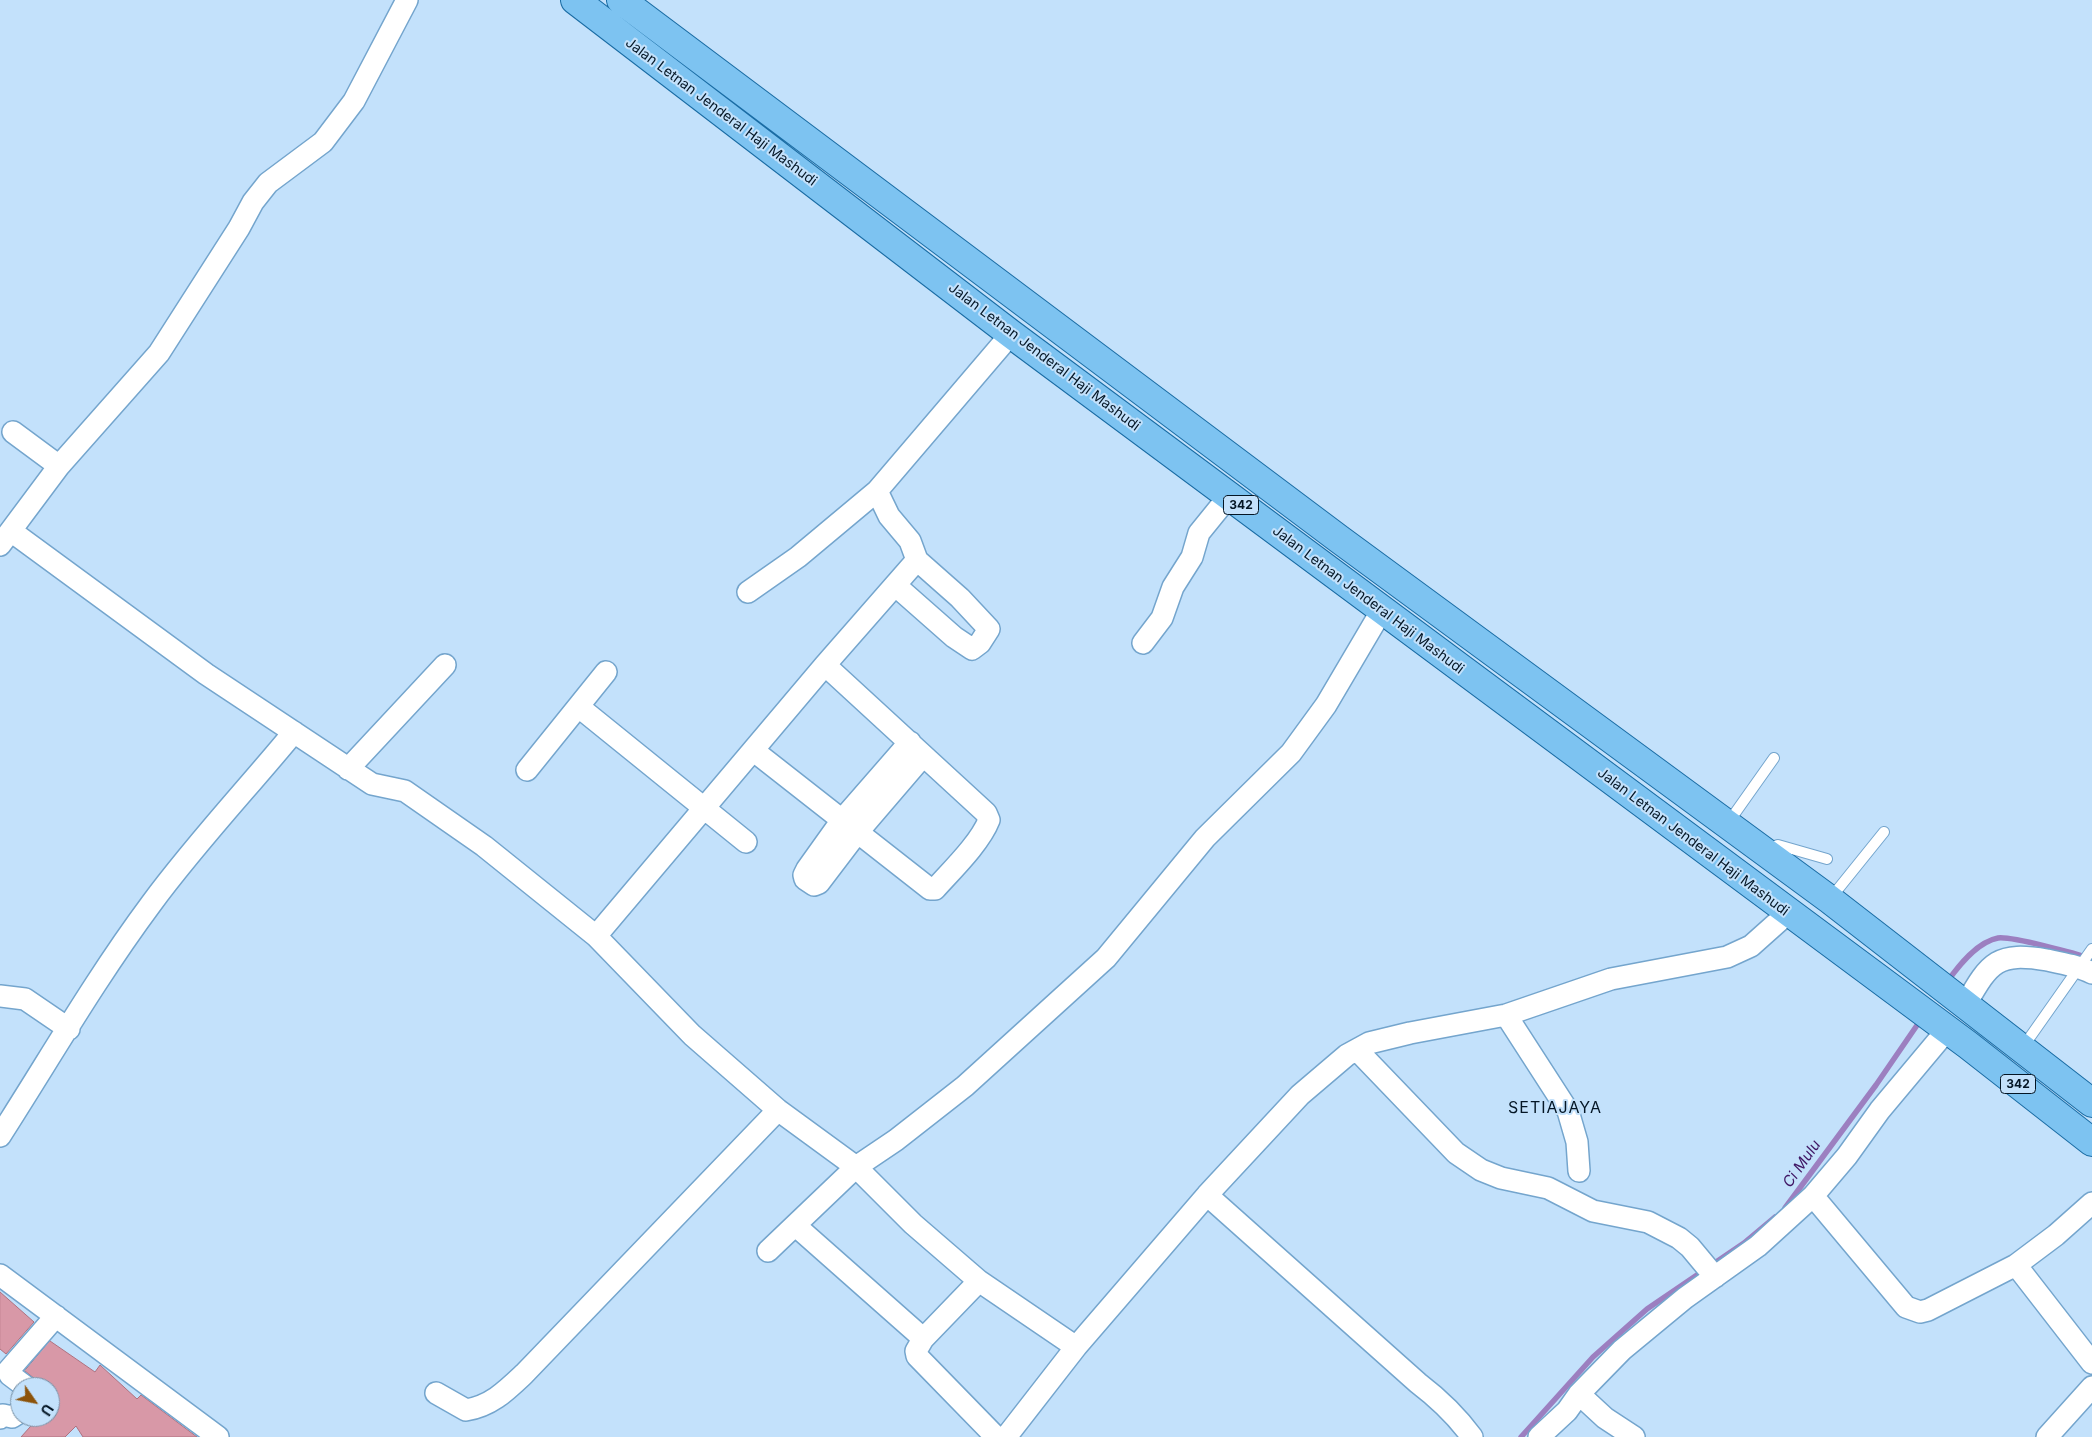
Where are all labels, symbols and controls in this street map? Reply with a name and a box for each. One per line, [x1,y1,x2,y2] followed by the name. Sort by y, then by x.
[622,34,820,190] street label: Jalan Letnan Jenderal Haji Mashudi
[945,279,1143,435] street label: Jalan Letnan Jenderal Haji Mashudi
[1224,496,1258,514] road number: 342
[1269,522,1467,678] street label: Jalan Letnan Jenderal Haji Mashudi
[1594,764,1792,920] street label: Jalan Letnan Jenderal Haji Mashudi
[2000,1074,2036,1094] road number: 342
[1507,1098,1603,1118] district label: SETIAJAYA
[1779,1137,1825,1191] water label: Ci Mulu
[10,1377,60,1427] north arrow
[37,1401,57,1419] text: U

